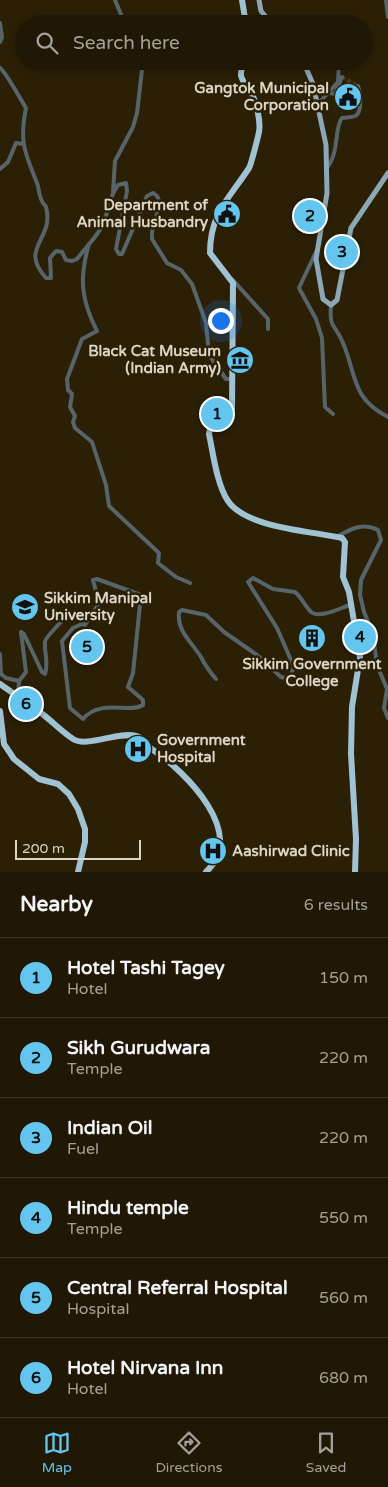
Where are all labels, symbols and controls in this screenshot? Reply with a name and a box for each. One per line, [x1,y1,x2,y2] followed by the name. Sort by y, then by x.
[15,15,373,70] search box
[33,29,61,57] icon: search
[73,32,180,54] text: Search here
[194,79,329,115] place label: Gangtok Municipal Corporation
[333,82,363,112] public building icon: Gangtok Municipal Corporation
[76,196,208,232] place label: Department of Animal Husbandry
[294,197,326,235] pin: 2
[212,199,242,229] public building icon: Department of Animal Husbandry
[326,233,358,271] pin: 3
[208,308,234,334] your location
[88,342,221,378] place label: Black Cat Museum (Indian Army)
[225,345,255,375] museum icon: Black Cat Museum (Indian Army)
[201,395,233,433] pin: 1
[44,589,152,625] place label: Sikkim Manipal University
[10,592,40,622] school or university icon: Sikkim Manipal University
[344,618,376,656] pin: 4
[297,623,327,653] building icon: Sikkim Government College
[71,628,103,666] pin: 5
[242,655,382,691] place label: Sikkim Government College
[10,685,42,723] pin: 6
[157,731,246,767] place label: Government Hospital
[123,734,153,764] hospital icon: Government Hospital
[198,836,228,866] hospital icon: Aashirwad Clinic
[15,837,141,860] scale bar
[22,840,65,857] text: 200 m
[232,842,350,860] place label: Aashirwad Clinic
[20,892,93,917] text: Nearby
[304,895,368,915] text: 6 results
[67,957,225,979] text: Hotel Tashi Tagey
[31,968,41,988] text: 1
[319,968,368,988] text: 150 m
[67,979,108,999] text: Hotel
[67,1037,211,1059] text: Sikh Gurudwara
[31,1048,41,1068] text: 2
[319,1048,368,1068] text: 220 m
[67,1059,123,1079] text: Temple
[67,1117,152,1139] text: Indian Oil
[31,1128,41,1148] text: 3
[319,1128,368,1148] text: 220 m
[67,1139,99,1159] text: Fuel
[67,1197,189,1219] text: Hindu temple
[31,1208,41,1228] text: 4
[319,1208,368,1228] text: 550 m
[67,1219,123,1239] text: Temple
[67,1277,288,1299] text: Central Referral Hospital
[31,1288,41,1308] text: 5
[319,1288,368,1308] text: 560 m
[67,1299,129,1319] text: Hospital
[67,1357,223,1379] text: Hotel Nirvana Inn
[31,1368,41,1388] text: 6
[319,1368,368,1388] text: 680 m
[67,1379,108,1399] text: Hotel
[42,1429,72,1476] tab: Map
[155,1429,222,1476] tab: Directions
[306,1429,346,1476] tab: Saved

